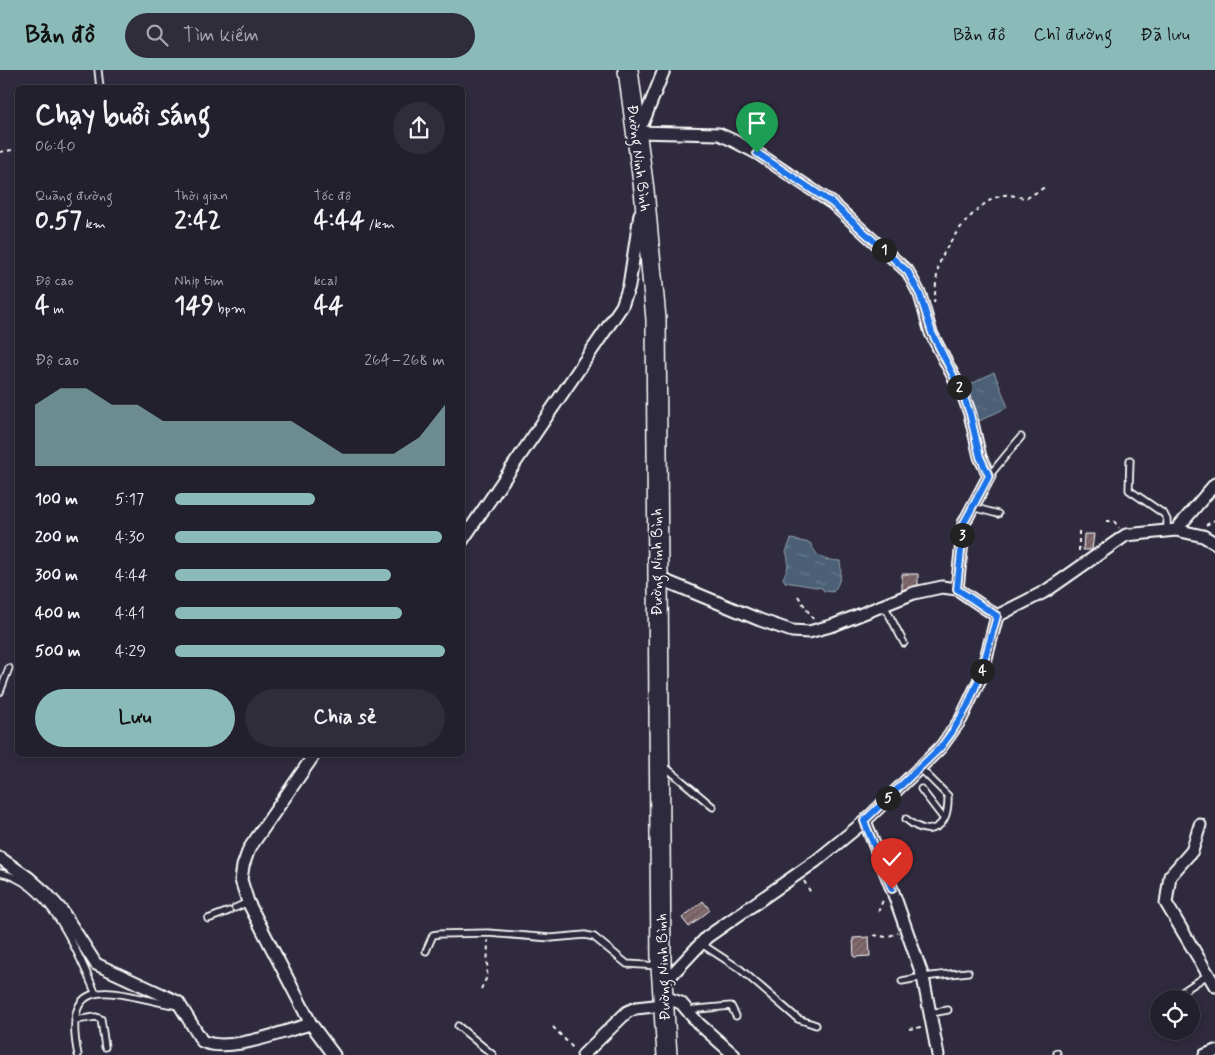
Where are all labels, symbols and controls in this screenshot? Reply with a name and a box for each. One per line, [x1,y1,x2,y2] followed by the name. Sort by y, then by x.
[125,13,475,58] search box
[25,20,95,51] text: Bản đồ
[143,21,171,49] icon: search
[183,23,259,48] text: Tìm kiếm
[953,23,1005,47] text: Bản đồ
[1033,23,1112,47] text: Chỉ đường
[1140,23,1190,47] text: Đã lưu
[35,98,211,135] text: Chạy buổi sáng
[393,102,445,154] button: share
[736,102,778,153] pin
[621,104,655,213] street label: Đường Ninh Bình
[743,109,771,137] icon: arrive
[35,136,76,157] text: 06:40
[35,187,113,205] text: Quãng đường
[174,187,228,205] text: Thời gian
[314,187,351,205] text: Tốc độ
[35,205,82,238] text: 0.57
[174,205,221,238] text: 2:42
[314,205,365,238] text: 4:44
[82,215,106,233] text: km
[365,215,395,233] text: /km
[872,238,896,262] pin: 1
[881,241,888,259] text: 1
[35,272,73,290] text: Độ cao
[174,272,224,290] text: Nhịp tim
[314,272,337,290] text: kcal
[35,290,50,323] text: 4
[174,290,214,323] text: 149
[314,290,343,323] text: 44
[50,300,65,318] text: m
[214,300,246,318] text: bpm
[35,350,79,371] text: Độ cao
[364,350,445,371] text: 264–268 m
[946,374,972,400] pin: 2
[956,378,963,396] text: 2
[35,489,78,510] text: 100 m
[115,489,144,510] text: 5:17
[648,508,669,616] street label: Đường Ninh Bình
[950,522,974,548] pin: 3
[959,526,966,544] text: 3
[35,527,79,548] text: 200 m
[115,527,145,548] text: 4:30
[35,565,78,586] text: 300 m
[115,565,148,586] text: 4:44
[35,603,80,624] text: 400 m
[115,603,145,624] text: 4:41
[35,641,80,662] text: 500 m
[115,641,146,662] text: 4:29
[970,658,994,684] pin: 4
[978,662,987,680] text: 4
[35,689,235,747] button: Lưu
[245,689,445,747] button: Chia sẻ
[876,786,900,810] pin: 5
[884,789,893,807] text: 5
[871,838,913,889] pin
[878,845,906,873] icon: check
[652,913,677,1021] street label: Đường Ninh Bình
[1150,990,1200,1040] map controls
[1150,990,1200,1040] button: locate

